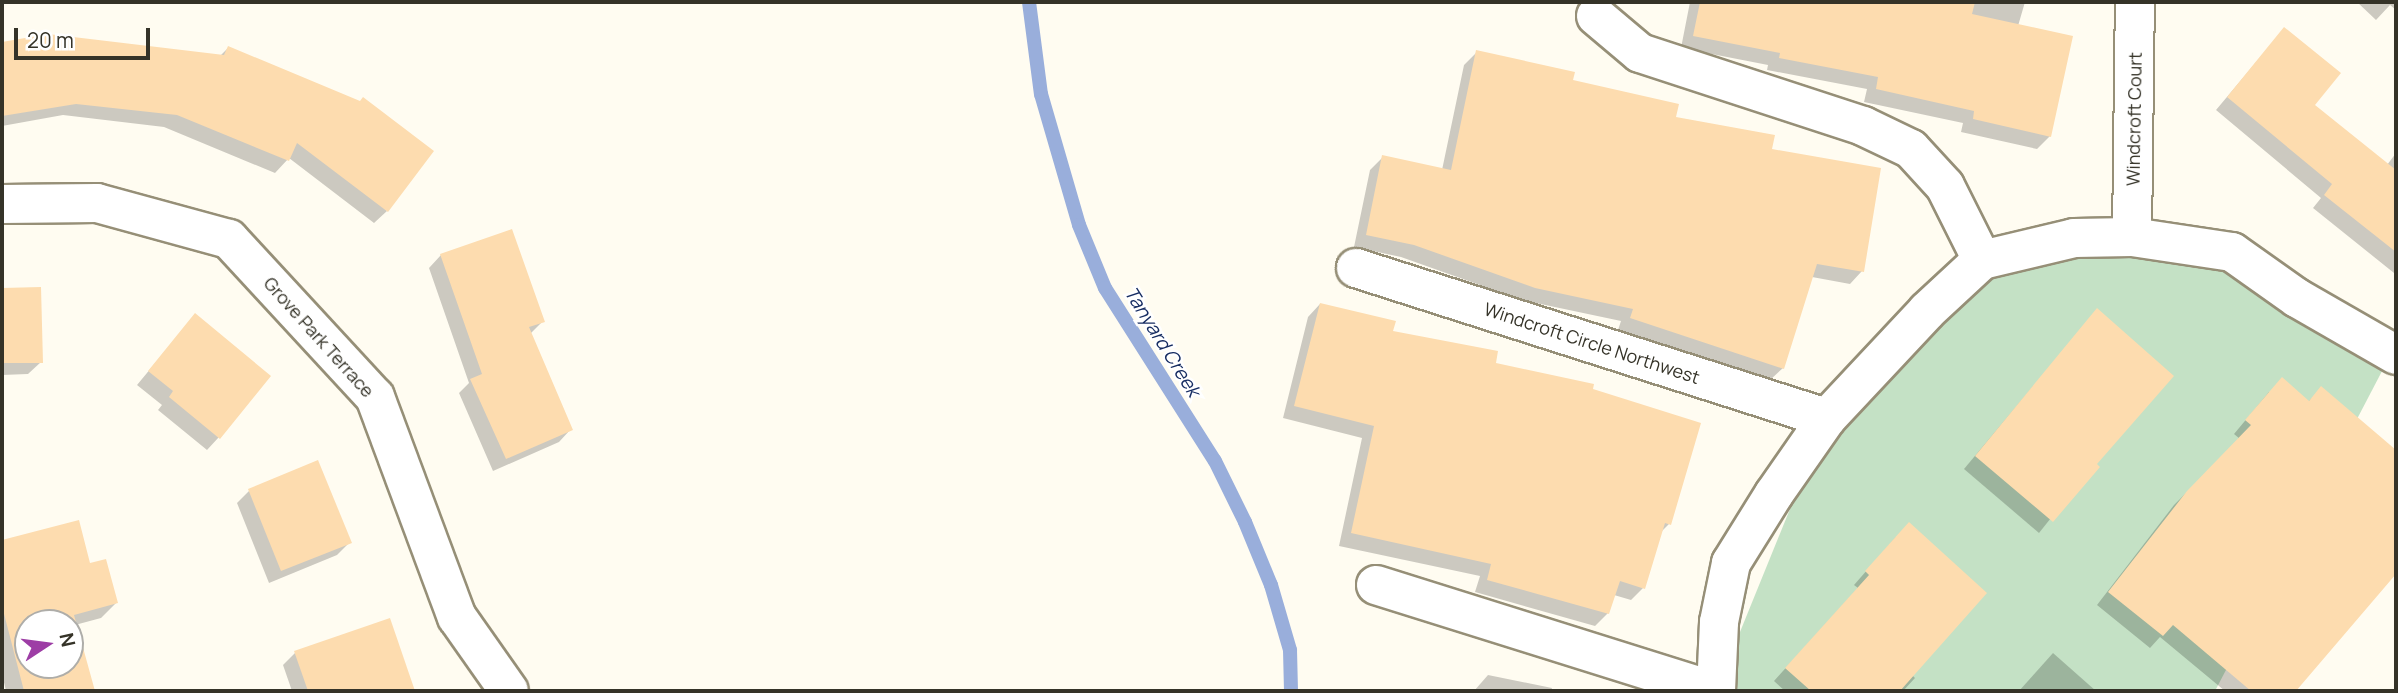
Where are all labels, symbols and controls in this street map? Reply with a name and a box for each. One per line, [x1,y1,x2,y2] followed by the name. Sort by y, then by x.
[18,14,154,58] scale bar
[27,26,74,54] text: 20 m
[2122,52,2146,186] street label: Windcroft Court
[259,272,379,402] street label: Grove Park Terrace
[1119,283,1205,401] water label: Tanyard Creek
[1481,298,1703,388] street label: Windcroft Circle Northwest
[14,609,84,679] north arrow
[53,630,82,649] text: N

